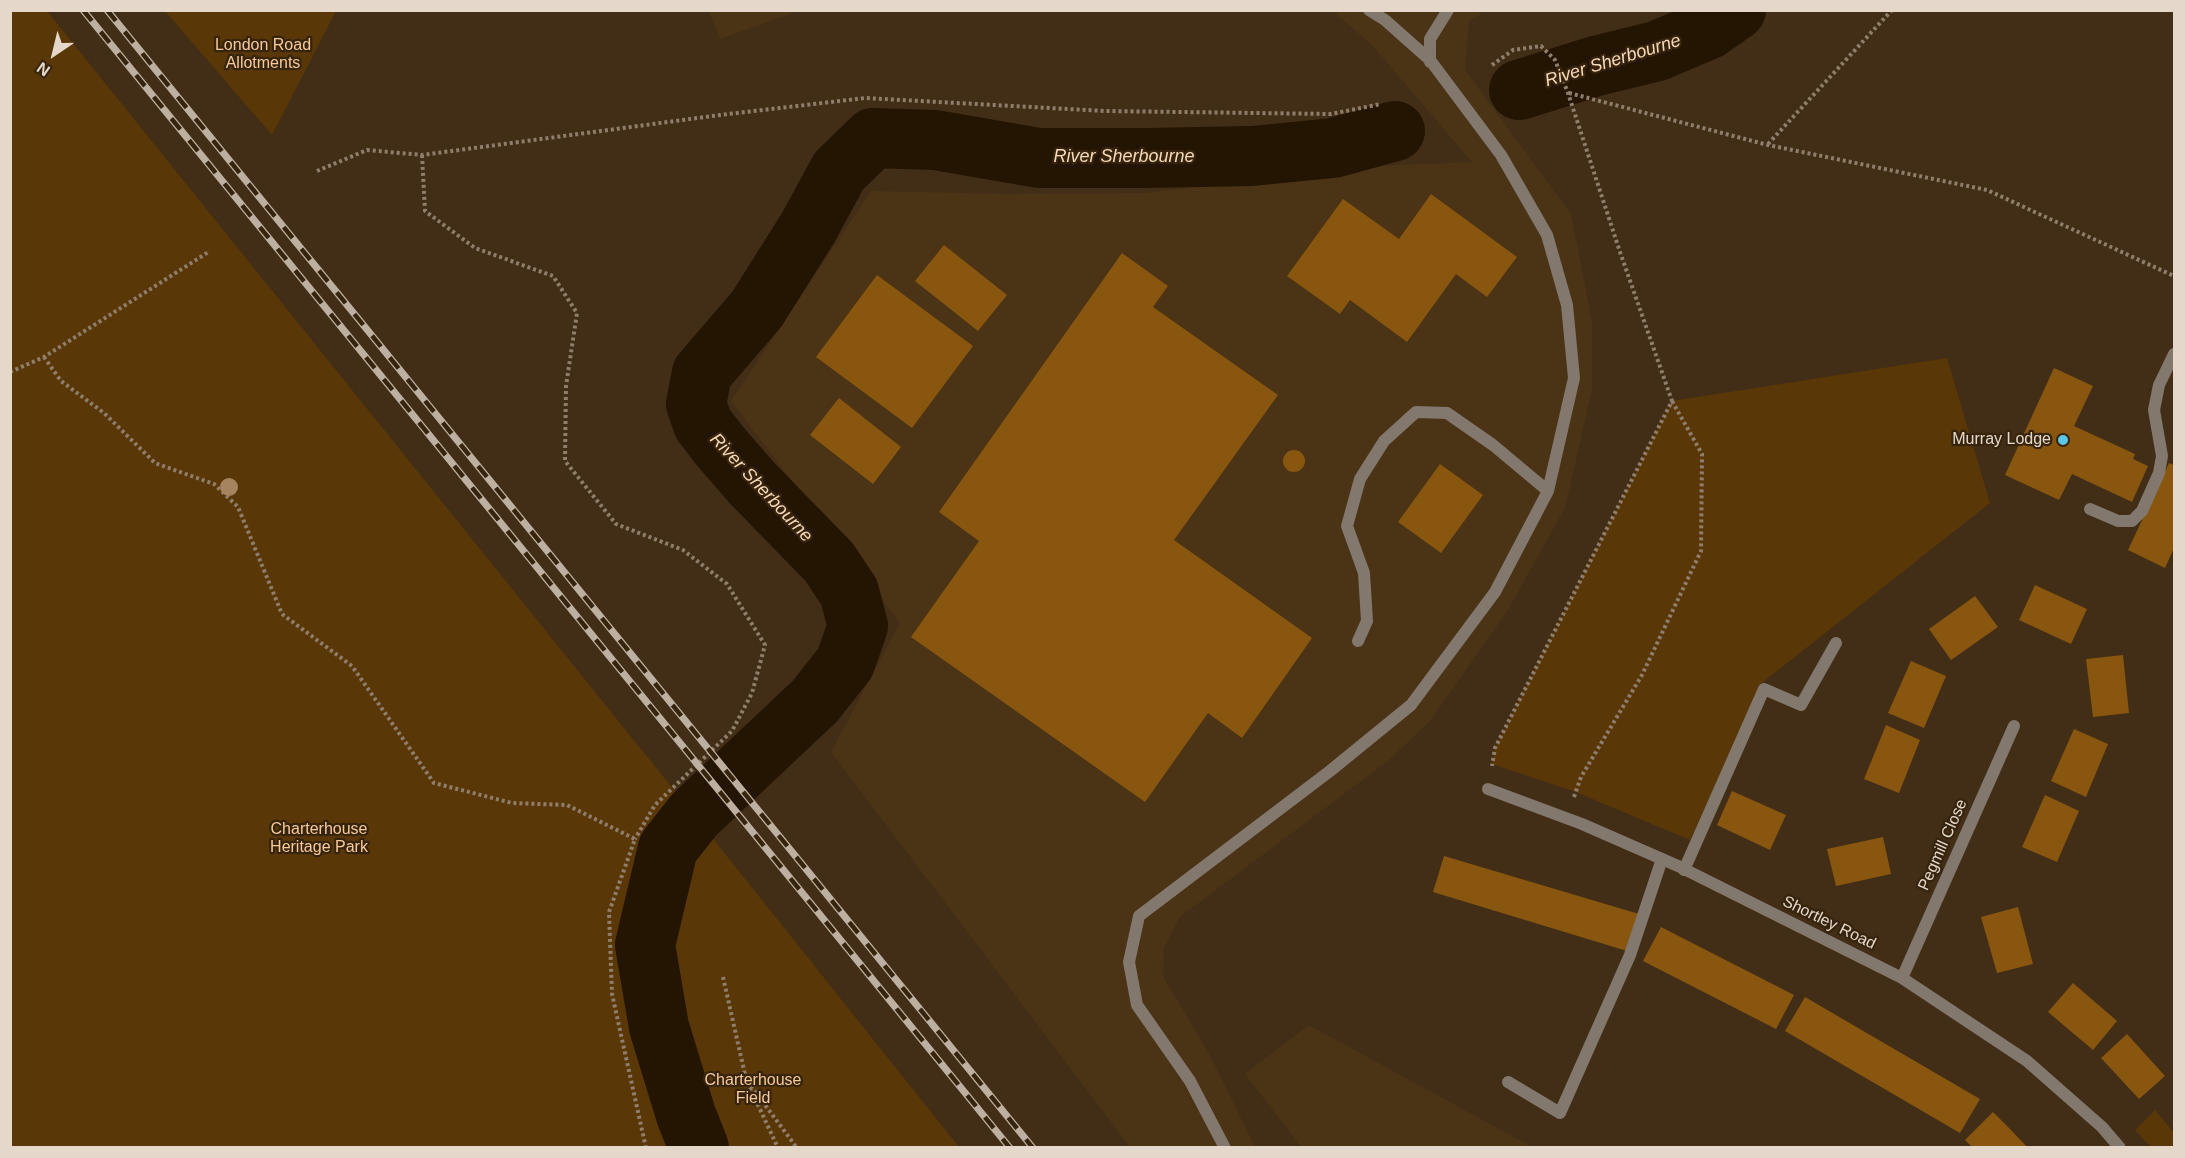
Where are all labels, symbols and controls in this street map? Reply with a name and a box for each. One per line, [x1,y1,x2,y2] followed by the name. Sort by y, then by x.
[24,24,84,84] north arrow
[1542,30,1684,92] water label: River Sherbourne
[215,36,311,74] park label: London Road Allotments
[34,59,53,79] text: N
[1053,146,1195,168] water label: River Sherbourne
[705,429,817,547] water label: River Sherbourne
[1952,430,2051,450] place label: Murray Lodge
[2056,433,2070,447] marker: Murray Lodge
[1914,796,1972,894] street label: Pegmill Close
[270,820,368,858] park label: Charterhouse Heritage Park
[1779,892,1879,954] street label: Shortley Road
[705,1071,801,1109] park label: Charterhouse Field

